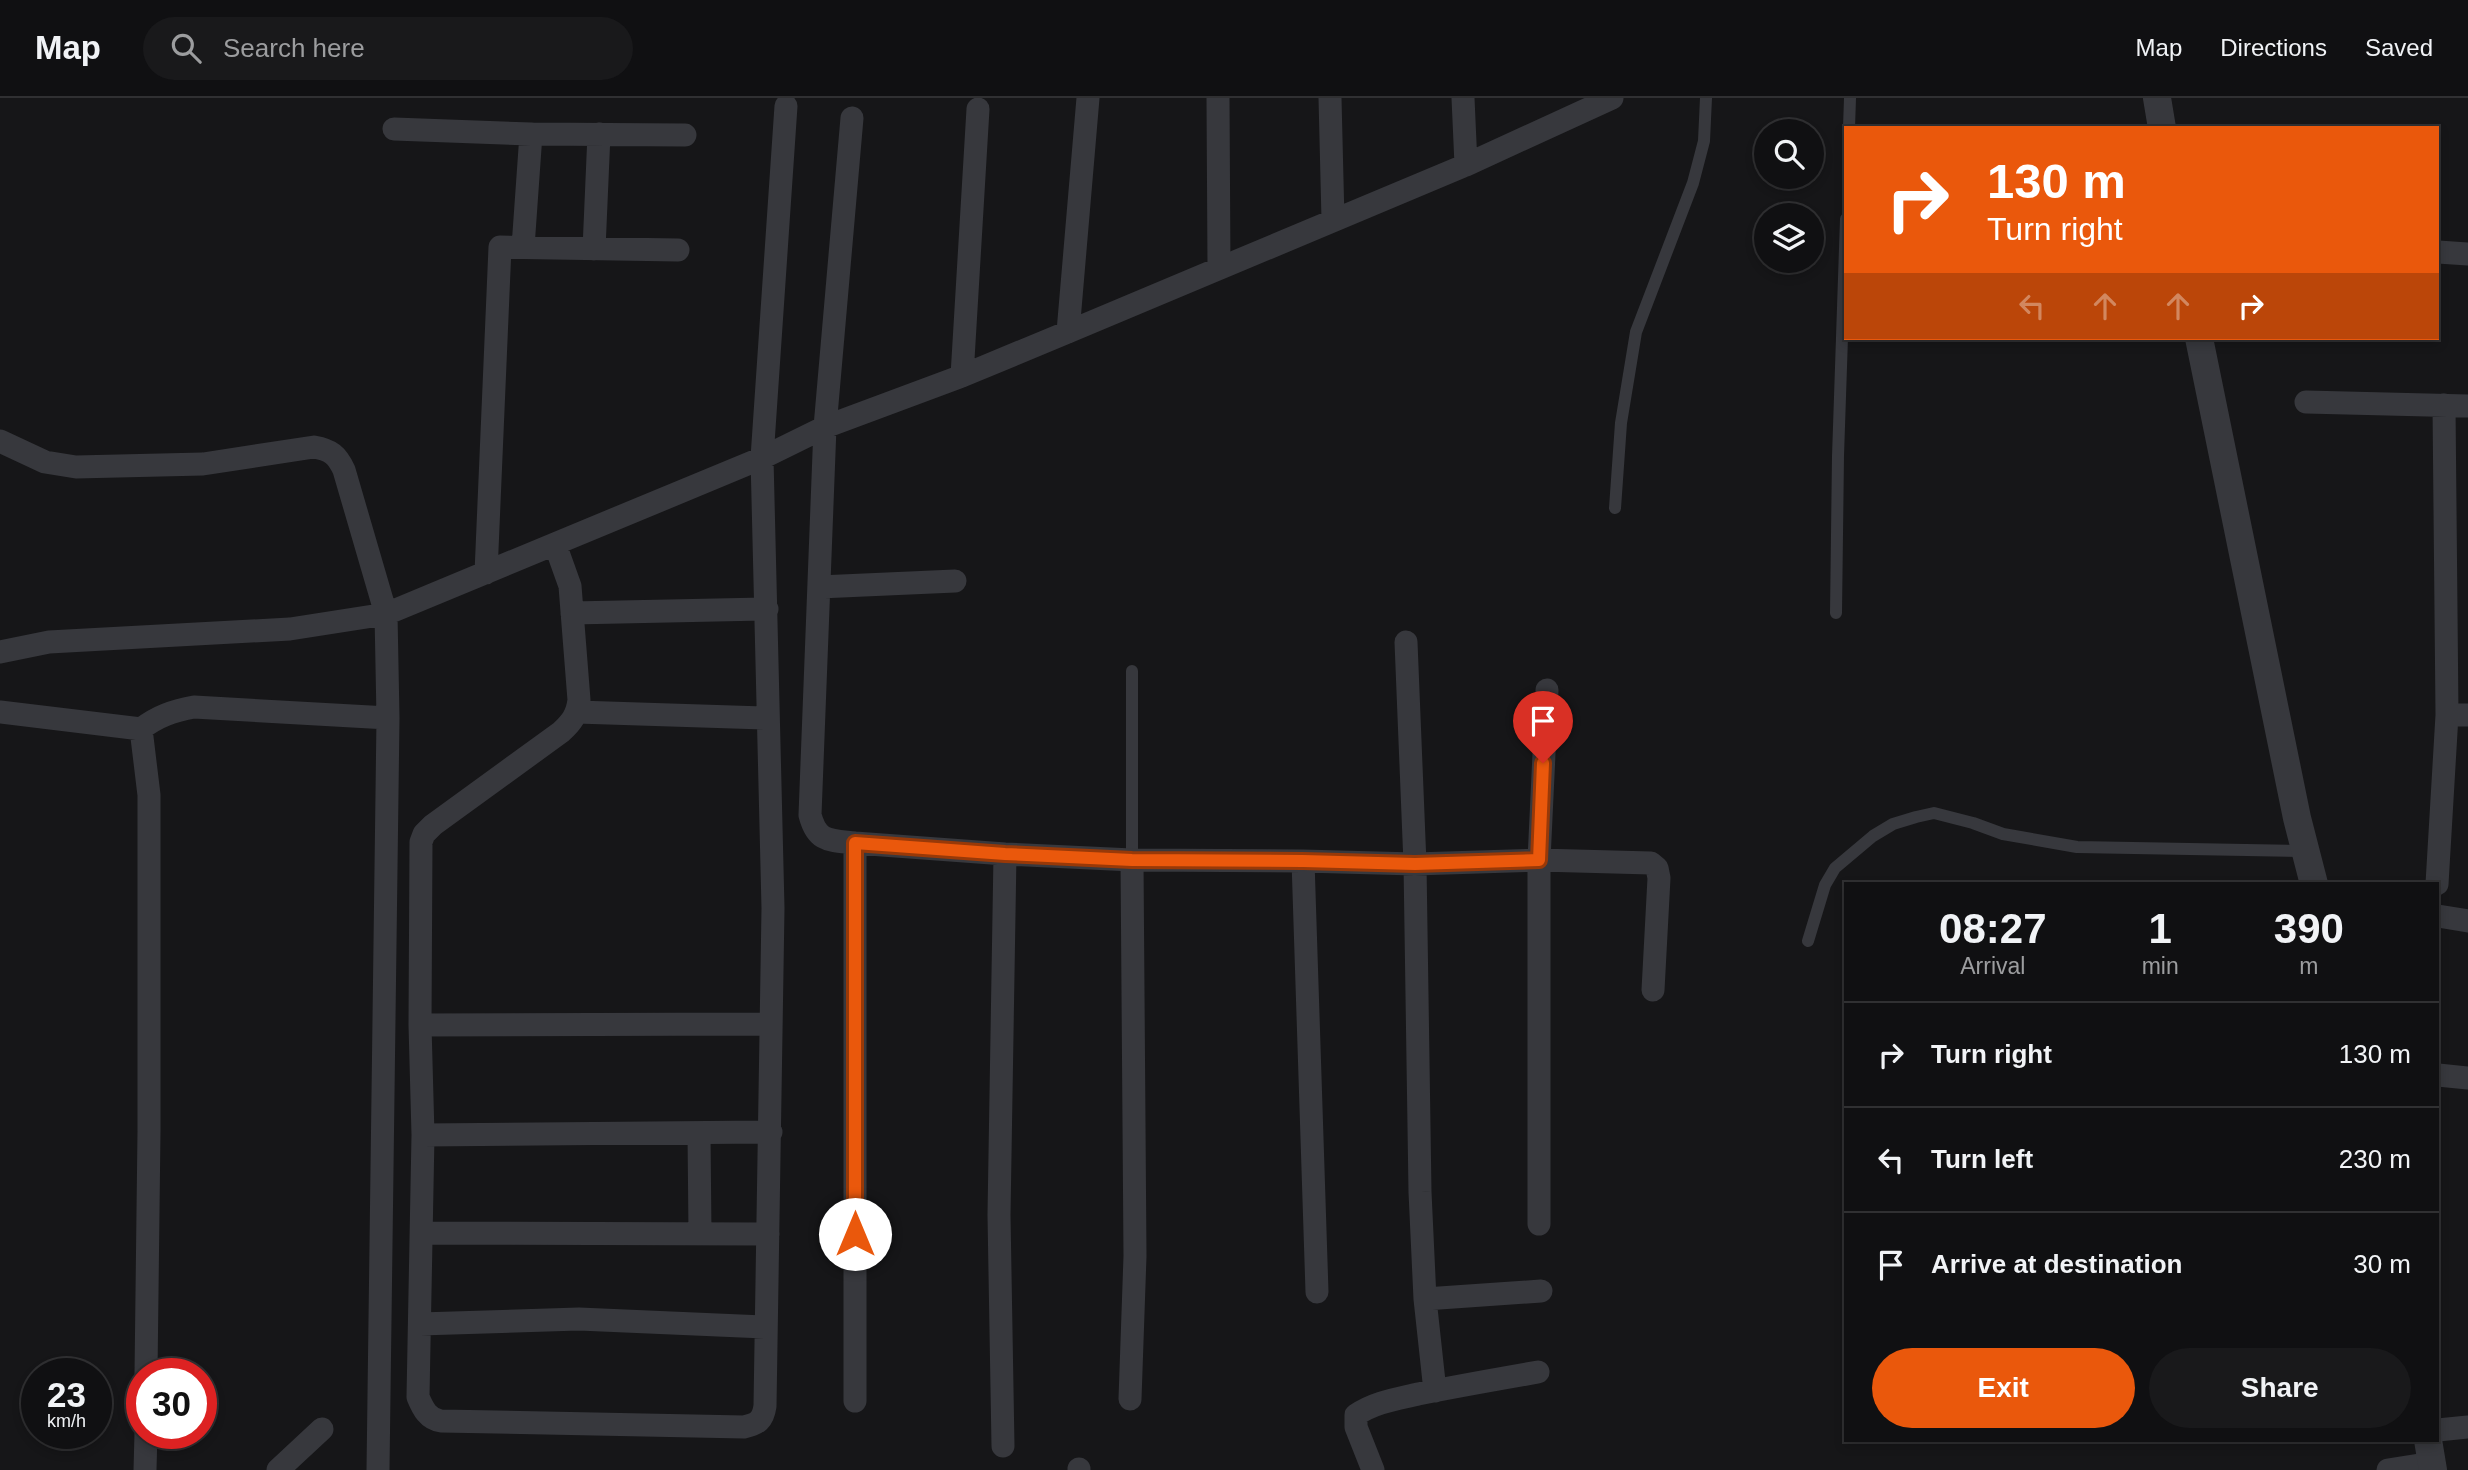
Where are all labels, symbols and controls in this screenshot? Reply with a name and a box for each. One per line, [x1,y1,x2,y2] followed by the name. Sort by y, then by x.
[143,17,633,80] search box
[35,29,101,66] text: Map
[167,29,205,67] icon: search
[223,33,365,63] text: Search here
[2136,34,2182,61] text: Map
[2220,34,2327,61] text: Directions
[2365,34,2433,61] text: Saved
[1754,119,1824,273] map controls
[1754,119,1824,189] button: search
[1872,154,1963,245] icon: right
[1987,154,2126,208] text: 130 m
[1754,203,1824,273] button: layers
[1987,211,2123,247] text: Turn right
[2013,287,2051,325] icon: left
[2086,287,2124,325] icon: ahead
[2159,287,2197,325] icon: ahead
[2232,287,2270,325] icon: right
[1513,691,1573,763] pin
[1524,702,1562,740] icon: arrive
[1939,905,2047,952] text: 08:27
[2148,905,2172,952] text: 1
[2274,905,2344,952] text: 390
[1960,953,2025,979] text: Arrival
[2142,953,2179,979] text: min
[2299,953,2318,979] text: m
[1872,1036,1910,1074] icon: right
[1931,1039,2052,1069] text: Turn right
[2339,1039,2411,1069] text: 130 m
[1872,1141,1910,1179] icon: left
[1931,1144,2033,1174] text: Turn left
[2339,1144,2411,1174] text: 230 m
[818,1197,892,1271] position arrow
[1872,1246,1910,1284] icon: arrive
[1931,1249,2182,1279] text: Arrive at destination
[2353,1249,2411,1279] text: 30 m
[1872,1348,2135,1428] button: Exit
[2149,1348,2411,1428] button: Share
[126,1358,217,1449] speed limit sign: 30
[47,1375,86,1414] text: 23
[47,1411,86,1431] text: km/h

